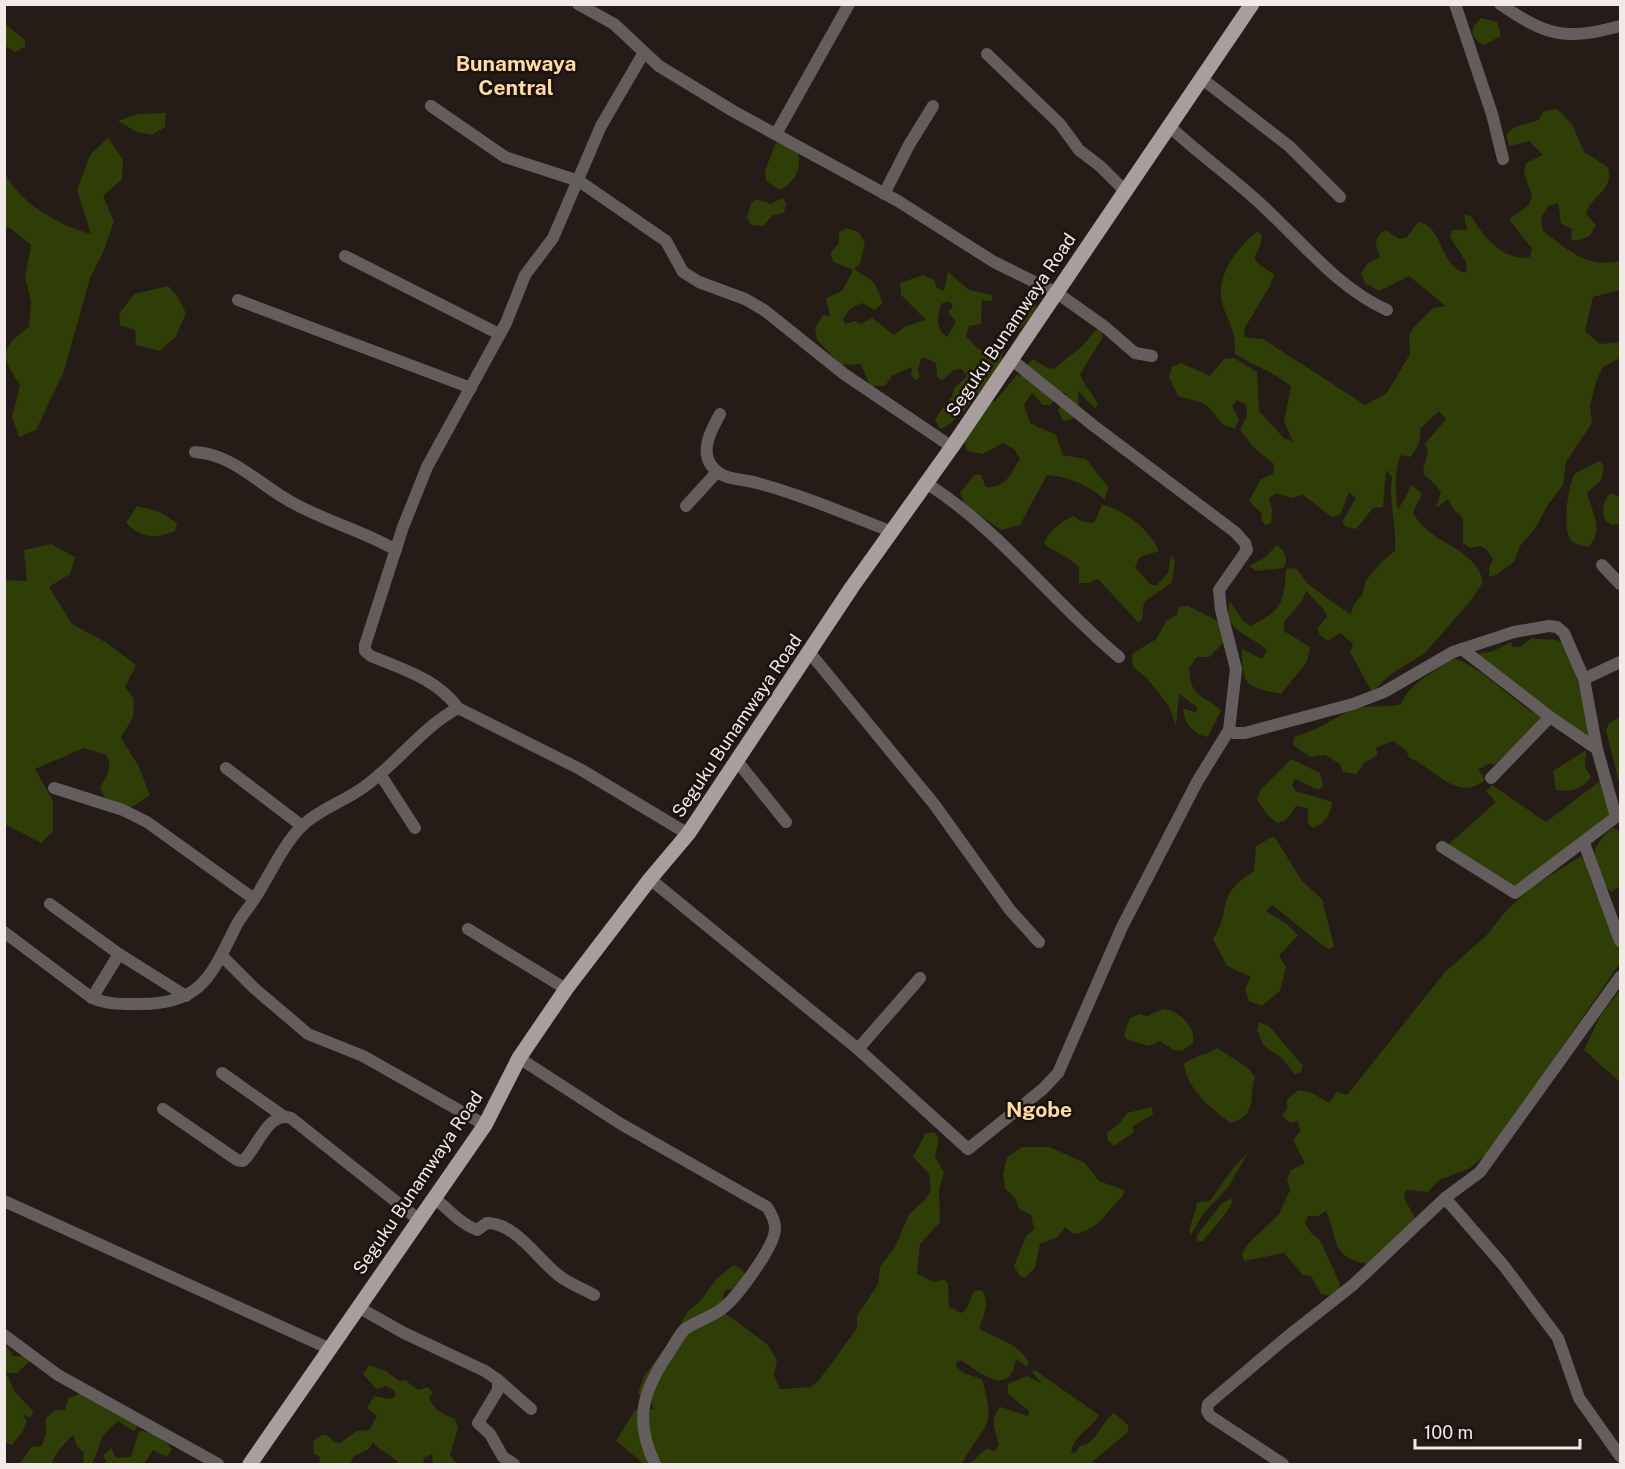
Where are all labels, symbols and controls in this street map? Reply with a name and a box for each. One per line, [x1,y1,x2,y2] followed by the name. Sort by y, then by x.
[456,51,576,100] district label: Bunamwaya Central
[941,229,1080,420] street label: Seguku Bunamwaya Road
[667,630,806,821] street label: Seguku Bunamwaya Road
[348,1087,487,1278] street label: Seguku Bunamwaya Road
[1006,1097,1072,1122] district label: Ngobe
[1415,1412,1580,1450] scale bar
[1424,1422,1473,1443] text: 100 m

